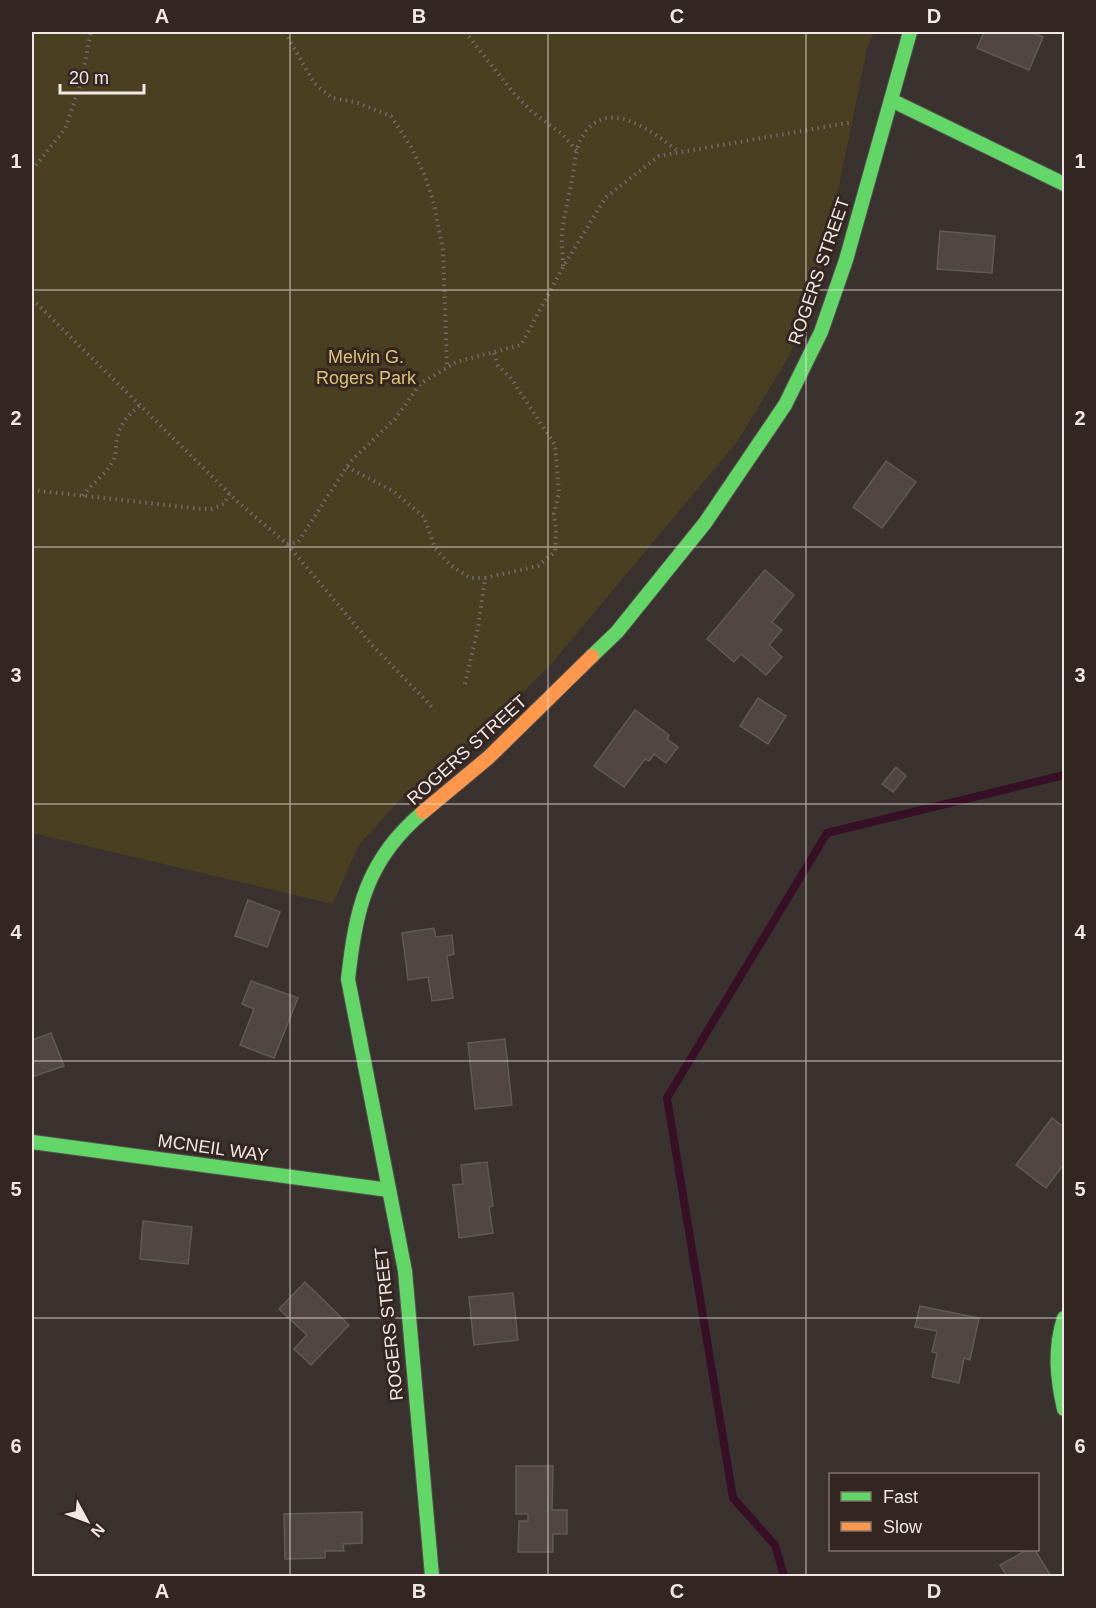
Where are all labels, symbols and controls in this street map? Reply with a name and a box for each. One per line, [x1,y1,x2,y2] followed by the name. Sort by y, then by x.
[155,5,169,27] text: A
[412,5,426,27] text: B
[670,5,684,27] text: C
[927,5,941,27] text: D
[60,57,144,95] scale bar
[69,68,109,88] text: 20 m
[10,150,22,172] text: 1
[1074,150,1086,172] text: 1
[784,195,854,347] street label: ROGERS STREET
[316,347,417,388] park label: Melvin G. Rogers Park
[10,407,22,429] text: 2
[1074,407,1086,429] text: 2
[10,664,22,686] text: 3
[1074,664,1086,686] text: 3
[403,691,531,809] street label: ROGERS STREET
[10,921,22,943] text: 4
[1074,921,1086,943] text: 4
[156,1130,270,1166] street label: MCNEIL WAY
[10,1178,22,1200] text: 5
[1074,1178,1086,1200] text: 5
[371,1246,407,1402] street label: ROGERS STREET
[10,1435,22,1457] text: 6
[1074,1435,1086,1457] text: 6
[829,1473,1039,1551] legend
[883,1487,918,1507] text: Fast
[57,1491,117,1551] north arrow
[883,1517,923,1537] text: Slow
[88,1521,108,1540] text: N
[155,1580,169,1602] text: A
[412,1580,426,1602] text: B
[670,1580,684,1602] text: C
[927,1580,941,1602] text: D

